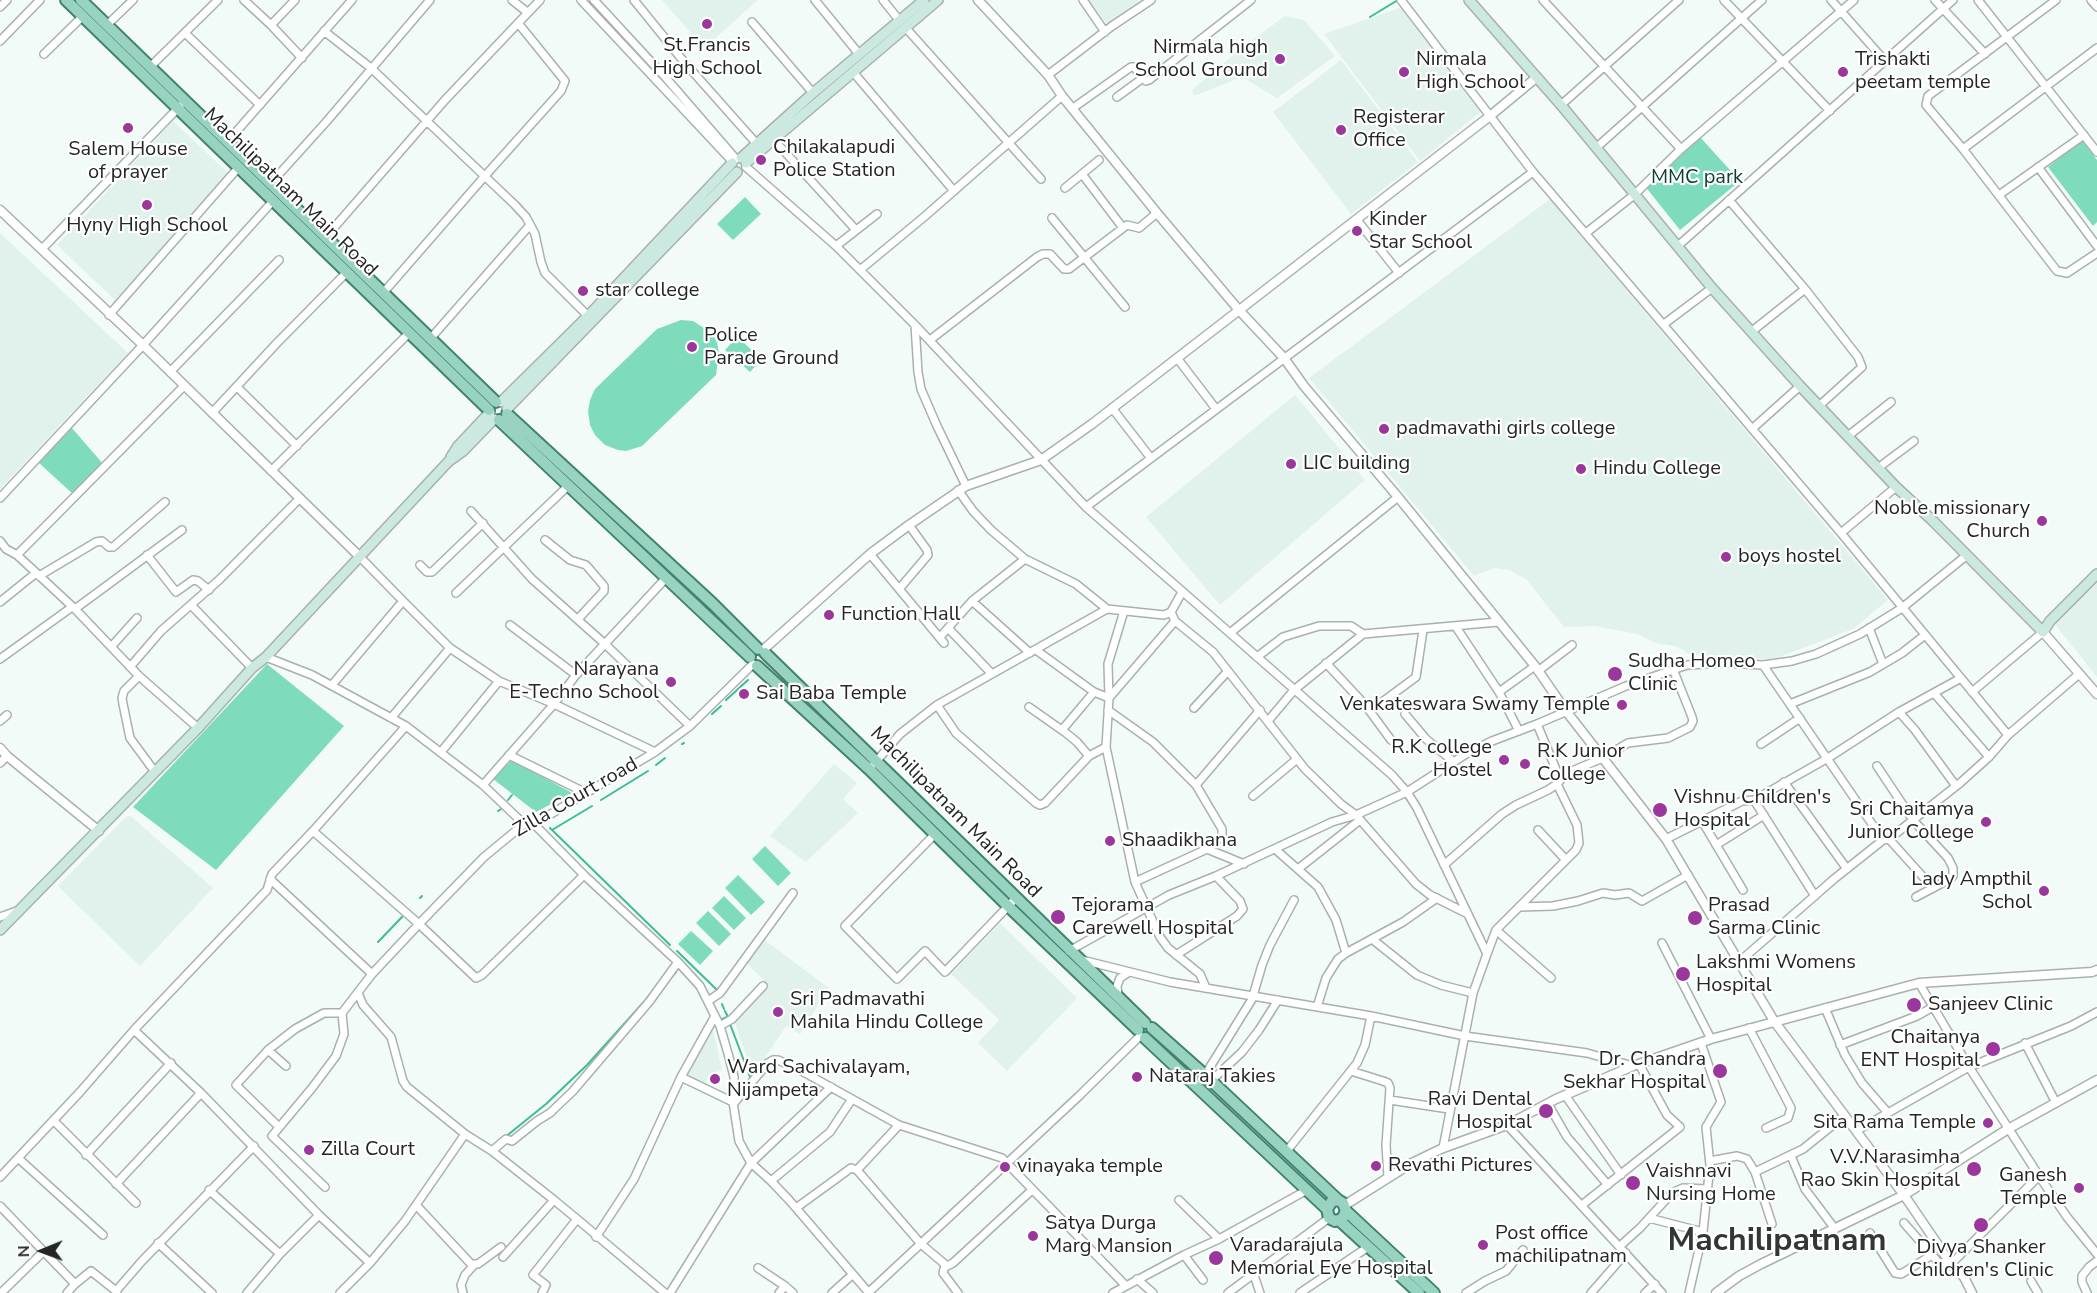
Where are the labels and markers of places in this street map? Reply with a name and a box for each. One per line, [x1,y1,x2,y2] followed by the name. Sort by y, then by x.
[700,17,714,31] marker: St.Francis High School
[652,34,762,81] place label: St.Francis High School
[1135,36,1268,83] place label: Nirmala high School Ground
[1416,48,1525,95] place label: Nirmala High School
[1855,48,1991,95] place label: Trishakti peetam temple
[1273,52,1287,66] marker: Nirmala high School Ground
[1397,65,1411,79] marker: Nirmala High School
[1836,65,1850,79] marker: Trishakti peetam temple
[1353,106,1445,153] place label: Registerar Office
[121,121,135,135] marker: Salem House of prayer
[1334,123,1348,137] marker: Registerar Office
[773,136,896,183] place label: Chilakalapudi Police Station
[68,138,188,185] place label: Salem House of prayer
[754,153,768,167] marker: Chilakalapudi Police Station
[140,198,154,212] marker: Hyny High School
[1369,208,1472,255] place label: Kinder Star School
[66,214,228,238] place label: Hyny High School
[1350,224,1364,238] marker: Kinder Star School
[595,279,699,303] place label: star college
[576,284,590,298] marker: star college
[704,324,839,371] place label: Police Parade Ground
[685,340,699,354] marker: Police Parade Ground
[1396,417,1615,441] place label: padmavathi girls college
[1377,422,1391,436] marker: padmavathi girls college
[1303,452,1410,476] place label: LIC building
[1284,457,1298,471] marker: LIC building
[1593,457,1721,481] place label: Hindu College
[1574,462,1588,476] marker: Hindu College
[1874,497,2030,544] place label: Noble missionary Church
[2035,514,2049,528] marker: Noble missionary Church
[1738,545,1841,569] place label: boys hostel
[1719,550,1733,564] marker: boys hostel
[841,603,960,627] place label: Function Hall
[822,608,836,622] marker: Function Hall
[1628,650,1755,697] place label: Sudha Homeo Clinic
[509,658,659,705] place label: Narayana E-Techno School
[1606,665,1624,683] marker: Sudha Homeo Clinic
[664,675,678,689] marker: Narayana E-Techno School
[756,682,907,706] place label: Sai Baba Temple
[737,687,751,701] marker: Sai Baba Temple
[1340,693,1610,717] place label: Venkateswara Swamy Temple
[1615,698,1629,712] marker: Venkateswara Swamy Temple
[1391,736,1492,783] place label: R.K college Hostel
[1537,740,1625,787] place label: R.K Junior College
[1497,753,1511,767] marker: R.K college Hostel
[1518,757,1532,771] marker: R.K Junior College
[1674,786,1831,833] place label: Vishnu Children's Hospital
[1848,798,1974,845] place label: Sri Chaitamya Junior College
[1651,801,1669,819] marker: Vishnu Children's Hospital
[1979,815,1993,829] marker: Sri Chaitamya Junior College
[1122,829,1237,853] place label: Shaadikhana
[1103,834,1117,848] marker: Shaadikhana
[1911,868,2032,915] place label: Lady Ampthil Schol
[2037,884,2051,898] marker: Lady Ampthil Schol
[1072,894,1233,941] place label: Tejorama Carewell Hospital
[1708,894,1820,941] place label: Prasad Sarma Clinic
[1049,908,1067,926] marker: Tejorama Carewell Hospital
[1686,909,1704,927] marker: Prasad Sarma Clinic
[1696,951,1856,998] place label: Lakshmi Womens Hospital
[1674,965,1692,983] marker: Lakshmi Womens Hospital
[790,988,983,1035] place label: Sri Padmavathi Mahila Hindu College
[1928,993,2053,1017] place label: Sanjeev Clinic
[1905,996,1923,1014] marker: Sanjeev Clinic
[771,1005,785,1019] marker: Sri Padmavathi Mahila Hindu College
[1861,1026,1980,1073] place label: Chaitanya ENT Hospital
[1984,1040,2002,1058] marker: Chaitanya ENT Hospital
[1563,1048,1706,1095] place label: Dr. Chandra Sekhar Hospital
[727,1056,910,1103] place label: Ward Sachivalayam, Nijampeta
[1711,1062,1729,1080] marker: Dr. Chandra Sekhar Hospital
[1149,1065,1276,1089] place label: Nataraj Takies
[1130,1070,1144,1084] marker: Nataraj Takies
[708,1072,722,1086] marker: Ward Sachivalayam, Nijampeta
[1428,1088,1532,1135] place label: Ravi Dental Hospital
[1537,1102,1555,1120] marker: Ravi Dental Hospital
[1813,1111,1976,1135] place label: Sita Rama Temple
[1981,1116,1995,1130] marker: Sita Rama Temple
[321,1138,415,1162] place label: Zilla Court
[302,1143,316,1157] marker: Zilla Court
[1801,1146,1960,1193] place label: V.V.Narasimha Rao Skin Hospital
[1388,1154,1533,1178] place label: Revathi Pictures
[1017,1155,1163,1179] place label: vinayaka temple
[1369,1159,1383,1173] marker: Revathi Pictures
[998,1160,1012,1174] marker: vinayaka temple
[1646,1160,1776,1207] place label: Vaishnavi Nursing Home
[1965,1160,1983,1178] marker: V.V.Narasimha Rao Skin Hospital
[1999,1164,2067,1211] place label: Ganesh Temple
[1624,1174,1642,1192] marker: Vaishnavi Nursing Home
[2072,1181,2086,1195] marker: Ganesh Temple
[1045,1212,1172,1259] place label: Satya Durga Marg Mansion
[1972,1216,1990,1234] marker: Divya Shanker Children's Clinic
[1495,1222,1627,1269] place label: Post office machilipatnam
[1026,1229,1040,1243] marker: Satya Durga Marg Mansion
[1230,1234,1433,1281] place label: Varadarajula Memorial Eye Hospital
[1909,1236,2053,1283] place label: Divya Shanker Children's Clinic
[1476,1238,1490,1252] marker: Post office machilipatnam
[1207,1249,1225,1267] marker: Varadarajula Memorial Eye Hospital

